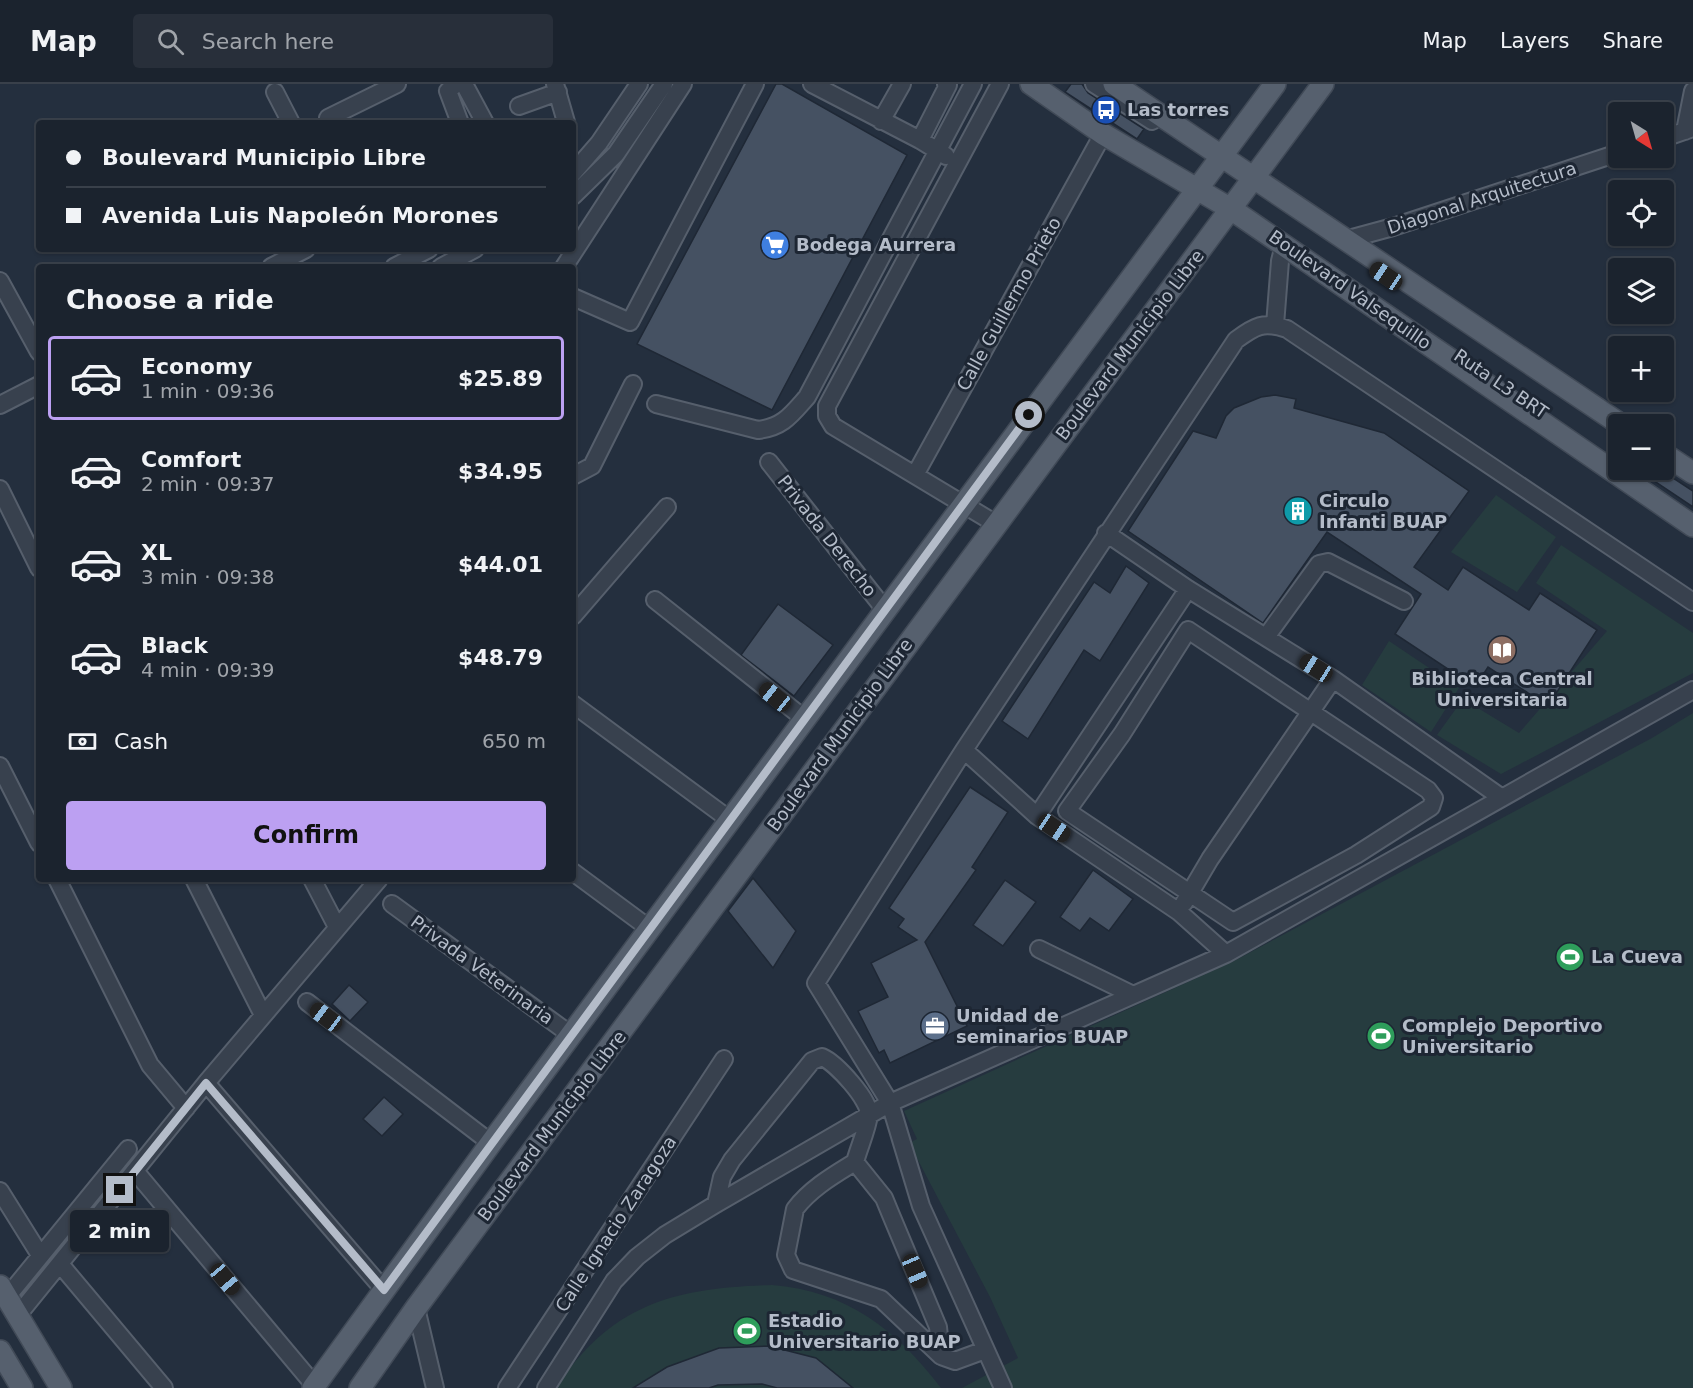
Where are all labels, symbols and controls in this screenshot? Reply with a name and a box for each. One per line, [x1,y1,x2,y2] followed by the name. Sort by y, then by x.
[133,14,553,68] search box
[30,25,97,58] text: Map
[154,25,187,58] icon: search
[202,29,334,54] text: Search here
[1423,29,1467,53] text: Map
[1500,29,1569,53] text: Layers
[1602,29,1663,53] text: Share
[1090,94,1122,126] bus stop icon: Las torres
[1127,99,1229,120] place label: Las torres
[1608,102,1674,168] north arrow
[1608,102,1674,480] map controls
[102,145,426,170] text: Boulevard Municipio Libre
[1385,157,1579,238] street label: Diagonal Arquitectura
[1608,180,1674,246] button: locate
[102,203,499,228] text: Avenida Luis Napoleón Morones
[952,213,1065,394] street label: Calle Guillermo Prieto
[1265,226,1435,354] street label: Boulevard Valsequillo
[759,229,791,261] supermarket icon: Bodega Aurrera
[796,234,956,255] place label: Bodega Aurrera
[1051,245,1208,444] street label: Boulevard Municipio Libre
[1366,258,1406,294] car
[1608,258,1674,324] button: layers
[66,284,274,315] text: Choose a ride
[1608,336,1674,402] button: +
[1450,344,1553,423] street label: Ruta L3 BRT
[69,351,123,405] icon: car
[141,354,252,379] text: Economy
[458,366,543,391] text: $25.89
[141,379,275,403] text: 1 min · 09:36
[1015,401,1042,428] route start
[1608,414,1674,480] button: −
[69,444,123,498] icon: car
[141,447,241,472] text: Comfort
[458,459,543,484] text: $34.95
[774,471,881,601] street label: Privada Derecho
[141,472,275,496] text: 2 min · 09:37
[1319,490,1447,532] place label: Circulo Infanti BUAP
[1282,495,1314,527] building icon: Circulo Infanti BUAP
[69,537,123,591] icon: car
[141,540,172,565] text: XL
[458,552,543,577] text: $44.01
[141,565,275,589] text: 3 min · 09:38
[69,630,123,684] icon: car
[141,633,208,658] text: Black
[763,634,916,835] street label: Boulevard Municipio Libre
[1486,634,1518,666] library icon: Biblioteca Central Universitaria
[458,645,543,670] text: $48.79
[1296,651,1336,685] car
[141,658,275,682] text: 4 min · 09:39
[1411,668,1593,710] place label: Biblioteca Central Universitaria
[755,679,795,715] car
[66,725,99,758] icon: cash
[114,729,168,754] text: Cash
[482,729,546,753] text: 650 m
[66,801,546,870] button: Confirm
[1034,810,1074,846] car
[407,911,558,1028] street label: Privada Veterinaria
[1554,941,1586,973] sports icon: La Cueva
[1591,946,1683,967] place label: La Cueva
[306,999,346,1035] car
[956,1005,1128,1047] place label: Unidad de seminarios BUAP
[919,1010,951,1042] office icon: Unidad de seminarios BUAP
[1402,1015,1603,1057] place label: Complejo Deportivo Universitario
[1365,1020,1397,1052] sports icon: Complejo Deportivo Universitario
[473,1026,630,1225] street label: Boulevard Municipio Libre
[551,1132,680,1316] street label: Calle Ignacio Zaragoza
[106,1176,133,1203] route end
[70,1211,170,1253] callout: 2 min
[88,1219,151,1243] text: 2 min
[900,1251,930,1291] car
[207,1259,243,1299] car
[768,1310,961,1352] place label: Estadio Universitario BUAP
[731,1315,763,1347] sports icon: Estadio Universitario BUAP

